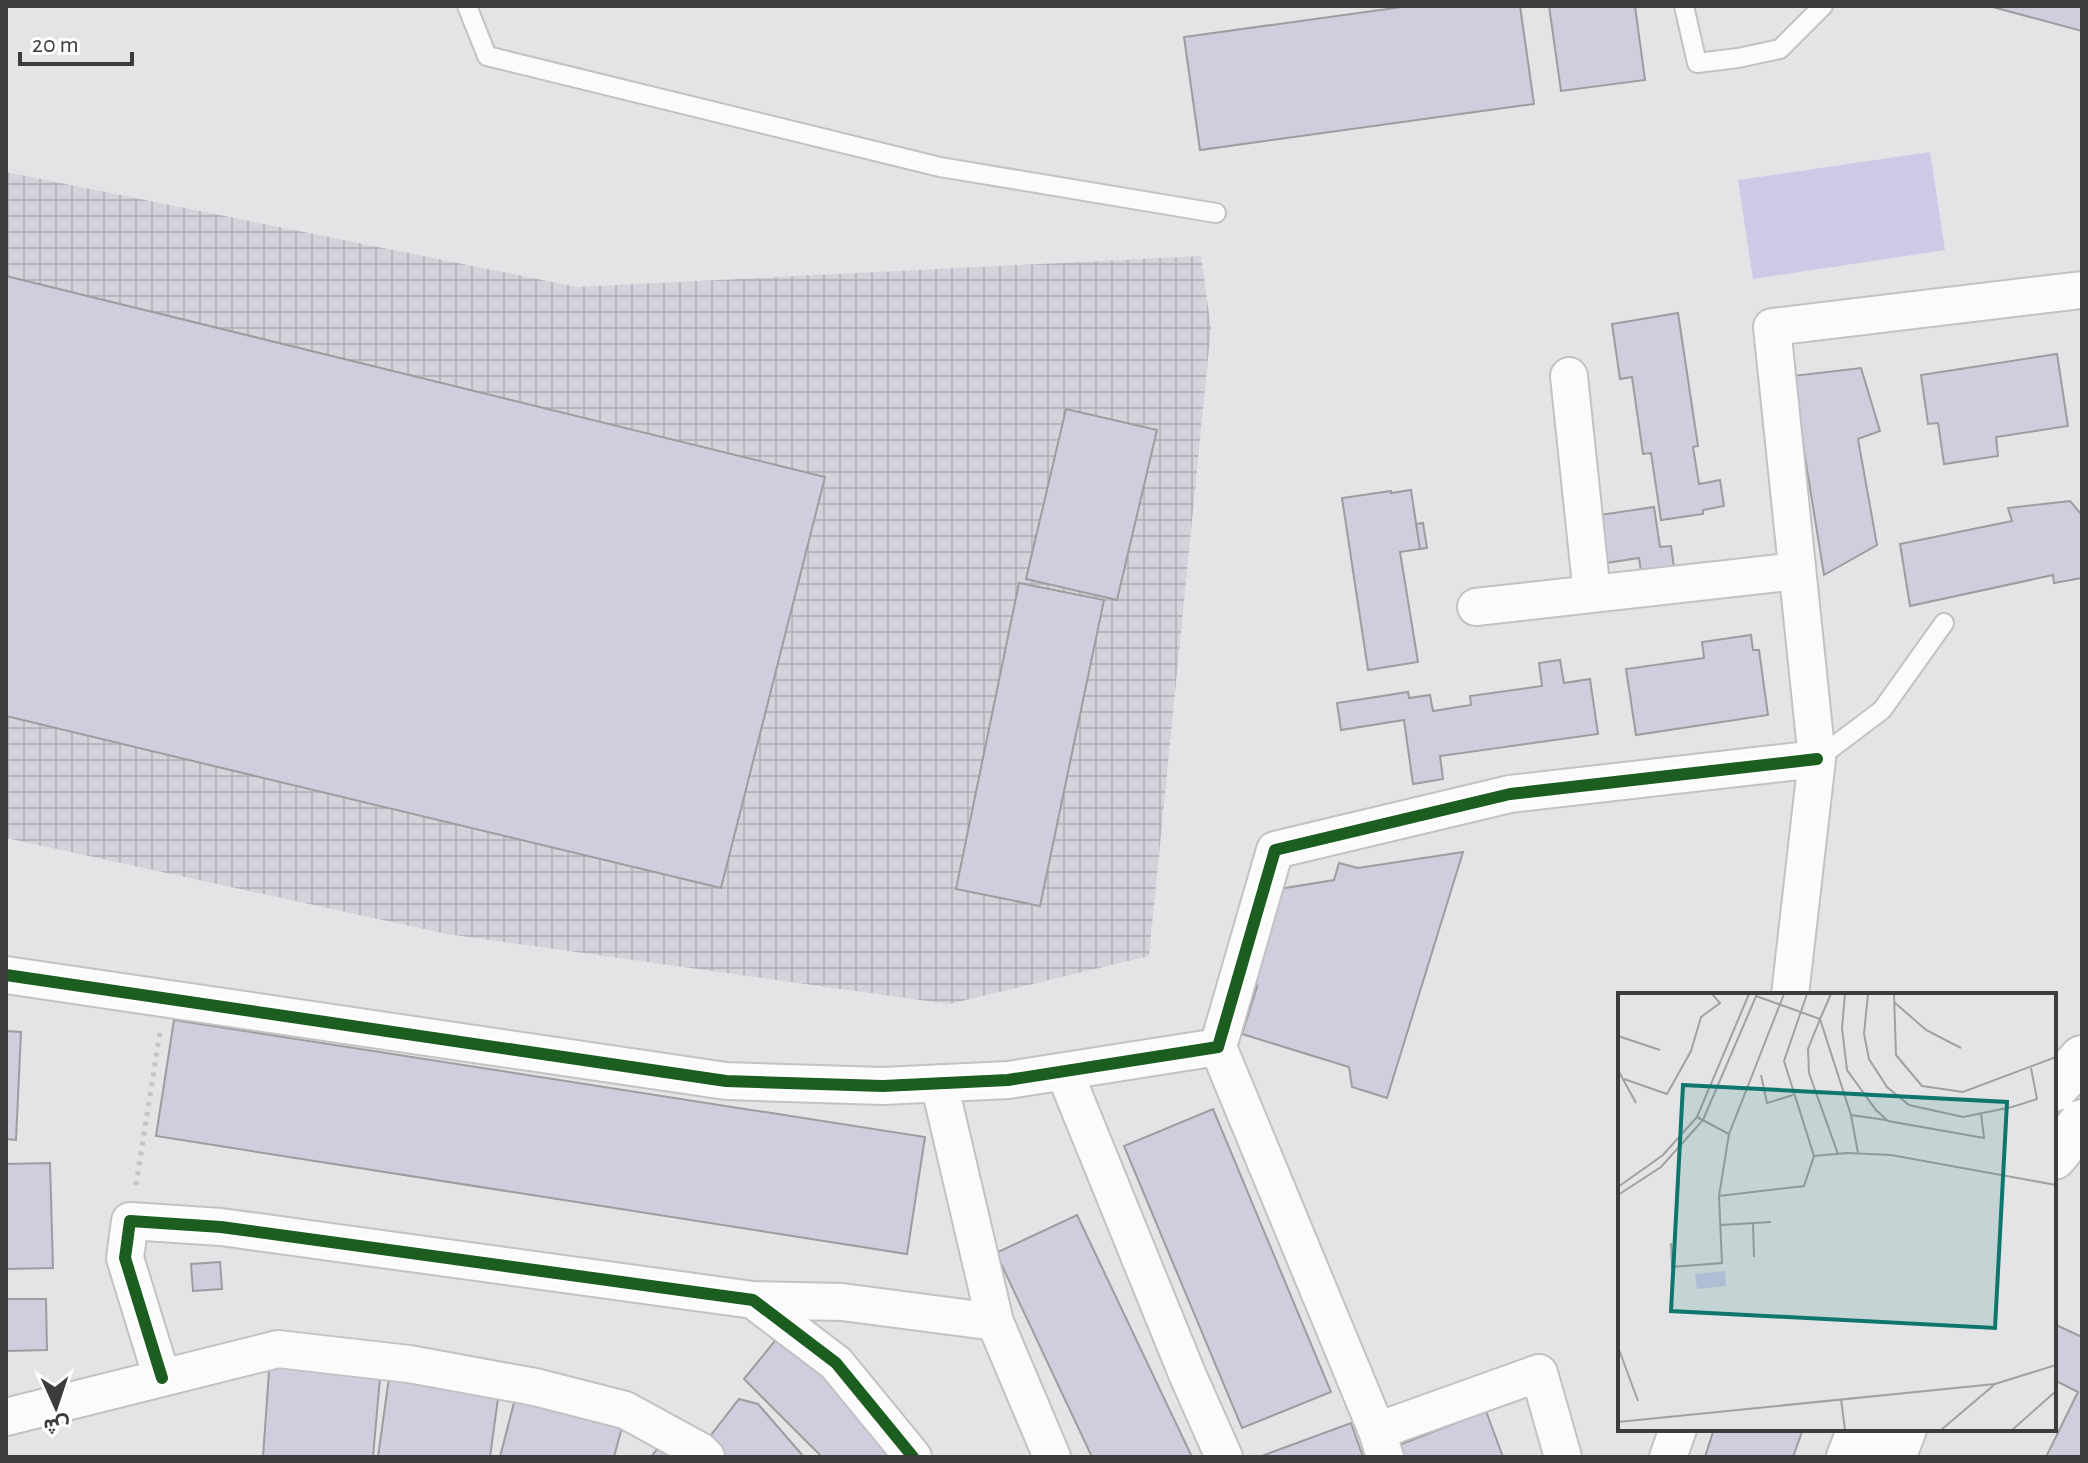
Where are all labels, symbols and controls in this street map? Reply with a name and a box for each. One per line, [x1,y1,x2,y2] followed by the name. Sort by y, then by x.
[20,16,132,66] scale bar
[32,33,79,57] text: 20 m
[1618,993,2056,1431] inset map
[16,1367,96,1447] north arrow
[43,1412,71,1438] text: ش

